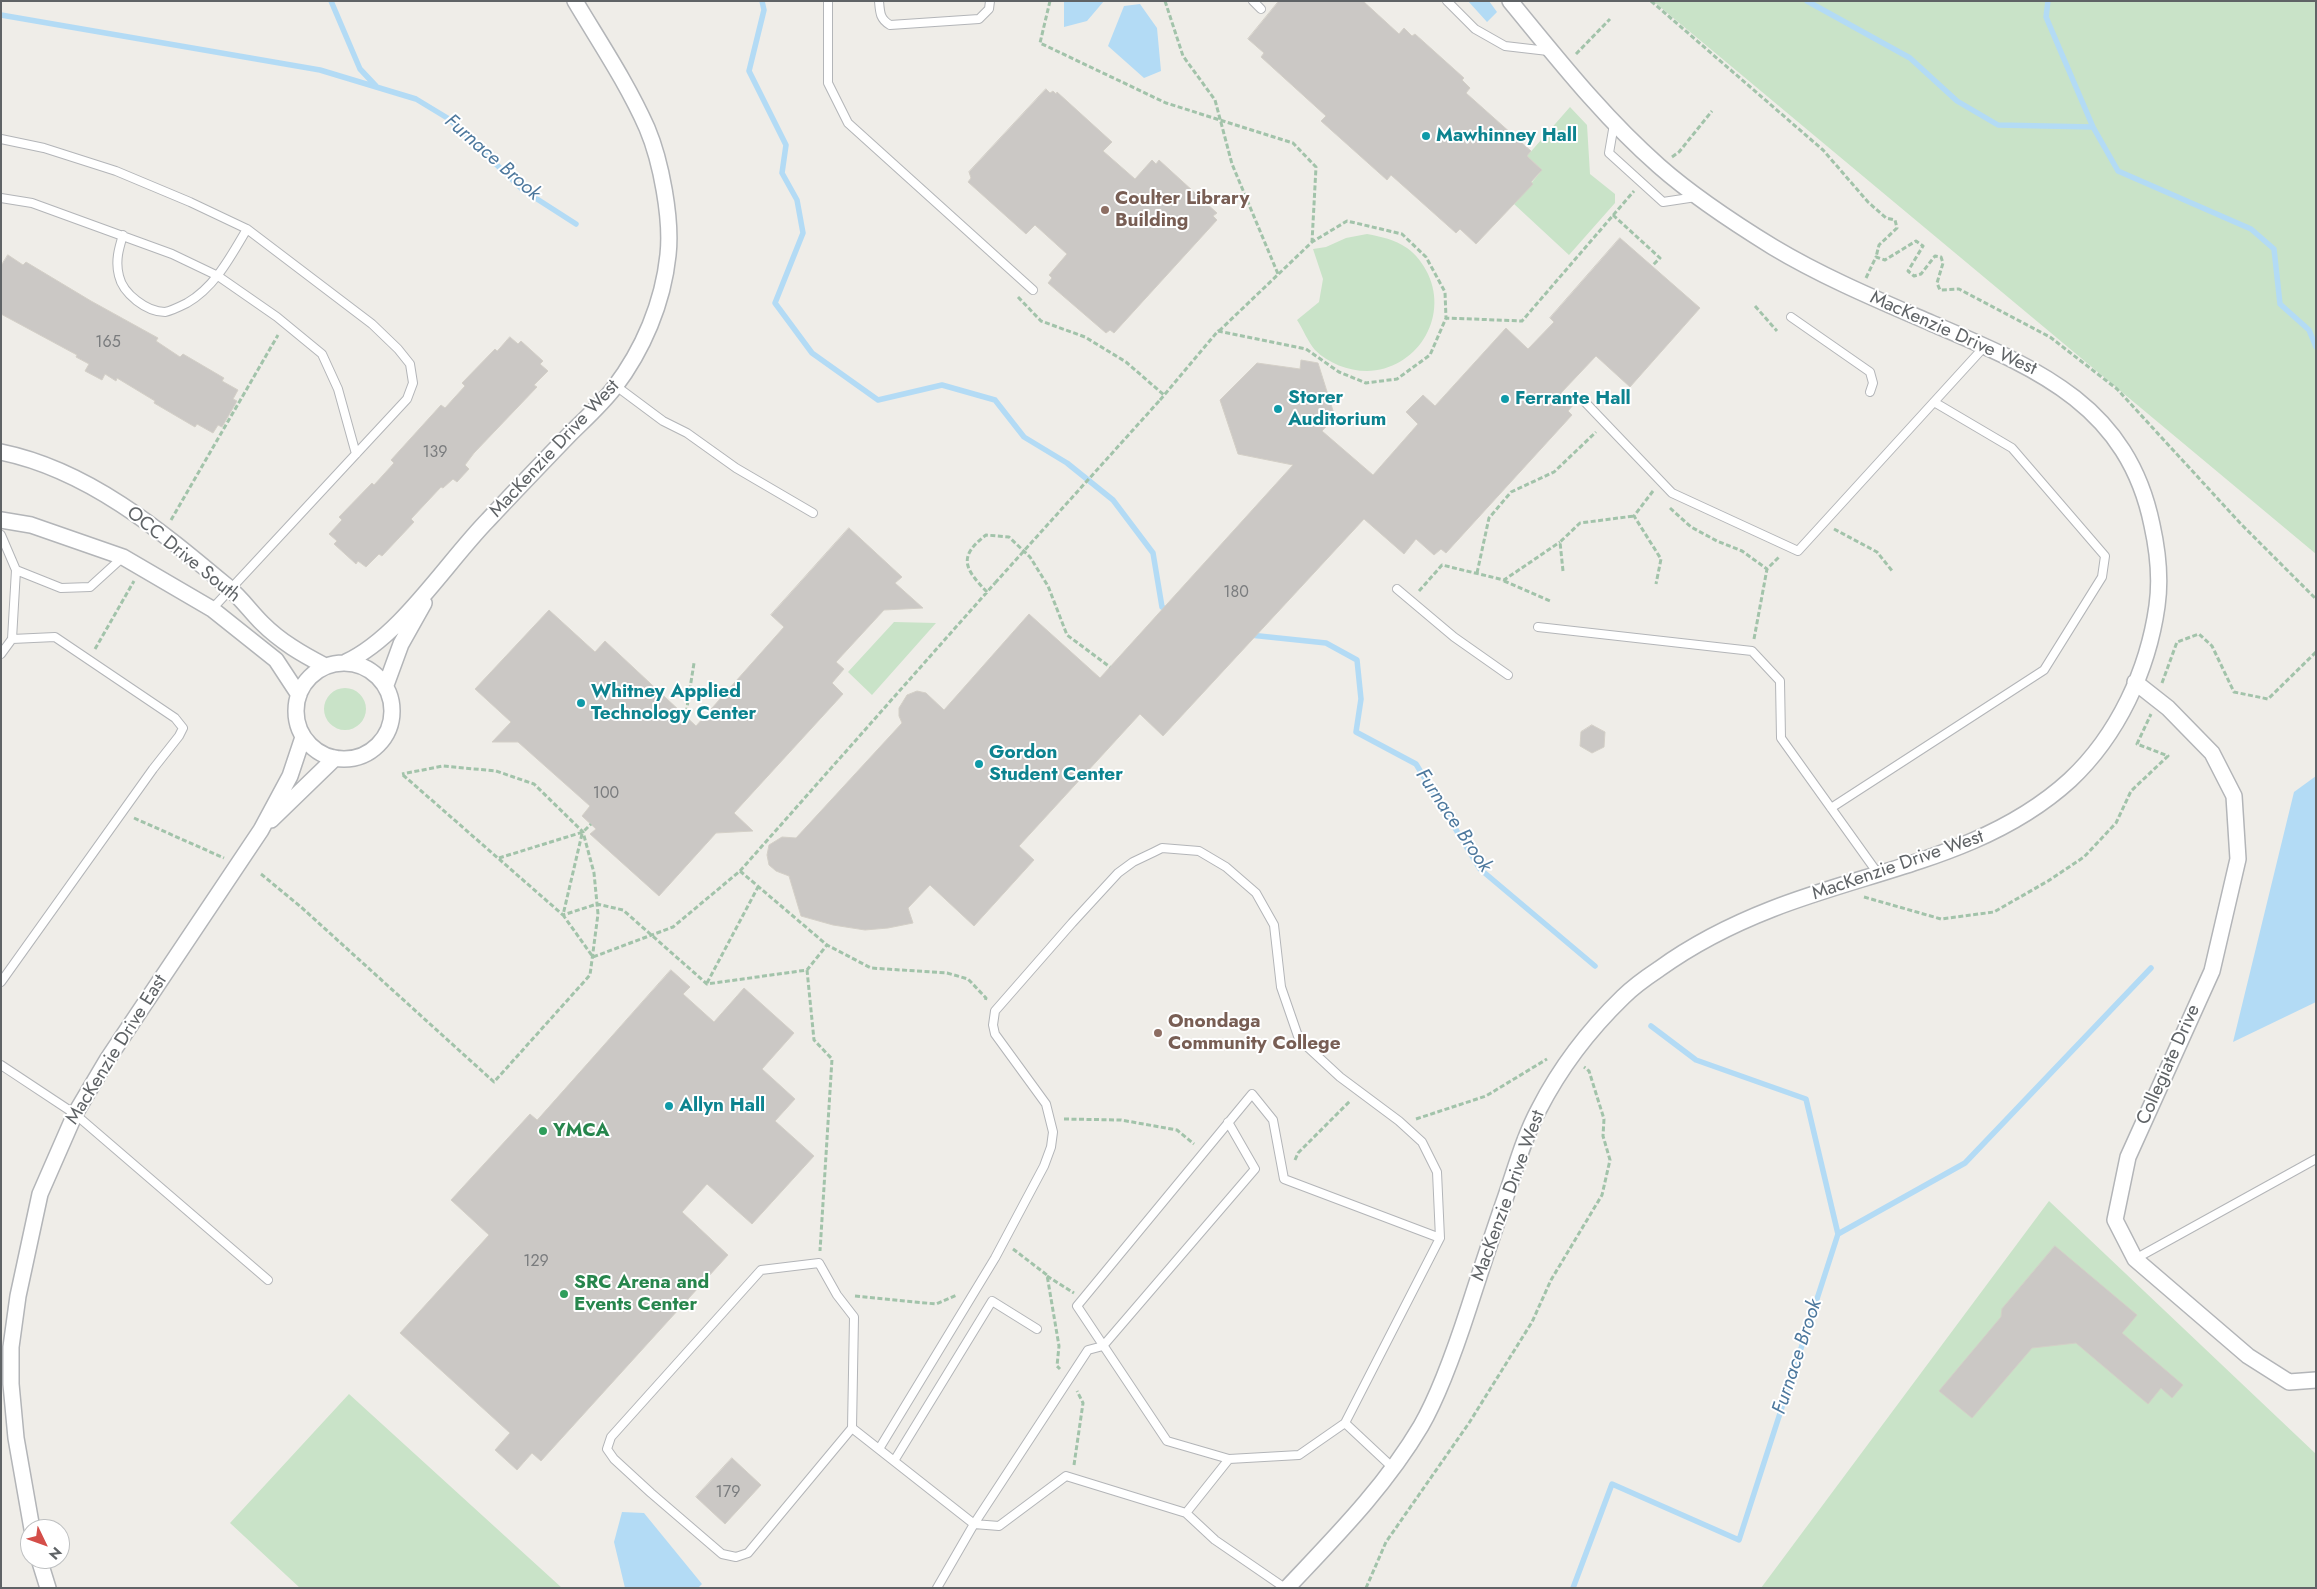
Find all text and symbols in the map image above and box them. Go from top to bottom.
water label: Furnace Brook [439,110,545,206]
place label: Mawhinney Hall [1436,125,1577,147]
marker: Mawhinney Hall [1420,130,1432,142]
place label: Coulter Library Building [1115,188,1249,232]
marker: Coulter Library Building [1099,204,1111,216]
street label: MacKenzie Drive West [1866,287,2040,381]
house number: 165 [95,333,121,353]
street label: MacKenzie Drive West [485,375,625,523]
place label: Storer Auditorium [1288,387,1386,431]
place label: Ferrante Hall [1515,388,1631,410]
marker: Ferrante Hall [1499,393,1511,405]
marker: Storer Auditorium [1272,403,1284,415]
house number: 139 [422,443,448,463]
street label: OCC Drive South [121,502,245,608]
house number: 180 [1223,583,1249,603]
place label: Whitney Applied Technology Center [591,681,756,725]
marker: Whitney Applied Technology Center [575,697,587,709]
place label: Gordon Student Center [989,742,1123,786]
marker: Gordon Student Center [973,758,985,770]
water label: Furnace Brook [1410,765,1496,877]
house number: 100 [593,784,619,804]
street label: MacKenzie Drive West [1809,826,1987,906]
street label: MacKenzie Drive East [62,971,172,1129]
street label: Collegiate Drive [2132,1001,2206,1129]
place label: Onondaga Community College [1168,1011,1341,1055]
marker: Onondaga Community College [1152,1027,1164,1039]
place label: Allyn Hall [679,1095,765,1117]
marker: Allyn Hall [663,1100,675,1112]
street label: MacKenzie Drive West [1468,1108,1550,1284]
place label: YMCA [553,1120,609,1142]
marker: YMCA [537,1125,549,1137]
house number: 129 [523,1252,549,1272]
place label: SRC Arena and Events Center [574,1272,709,1316]
marker: SRC Arena and Events Center [558,1288,570,1300]
water label: Furnace Brook [1768,1296,1828,1418]
house number: 179 [716,1483,740,1503]
north arrow [20,1519,70,1569]
text: N [44,1543,67,1564]

